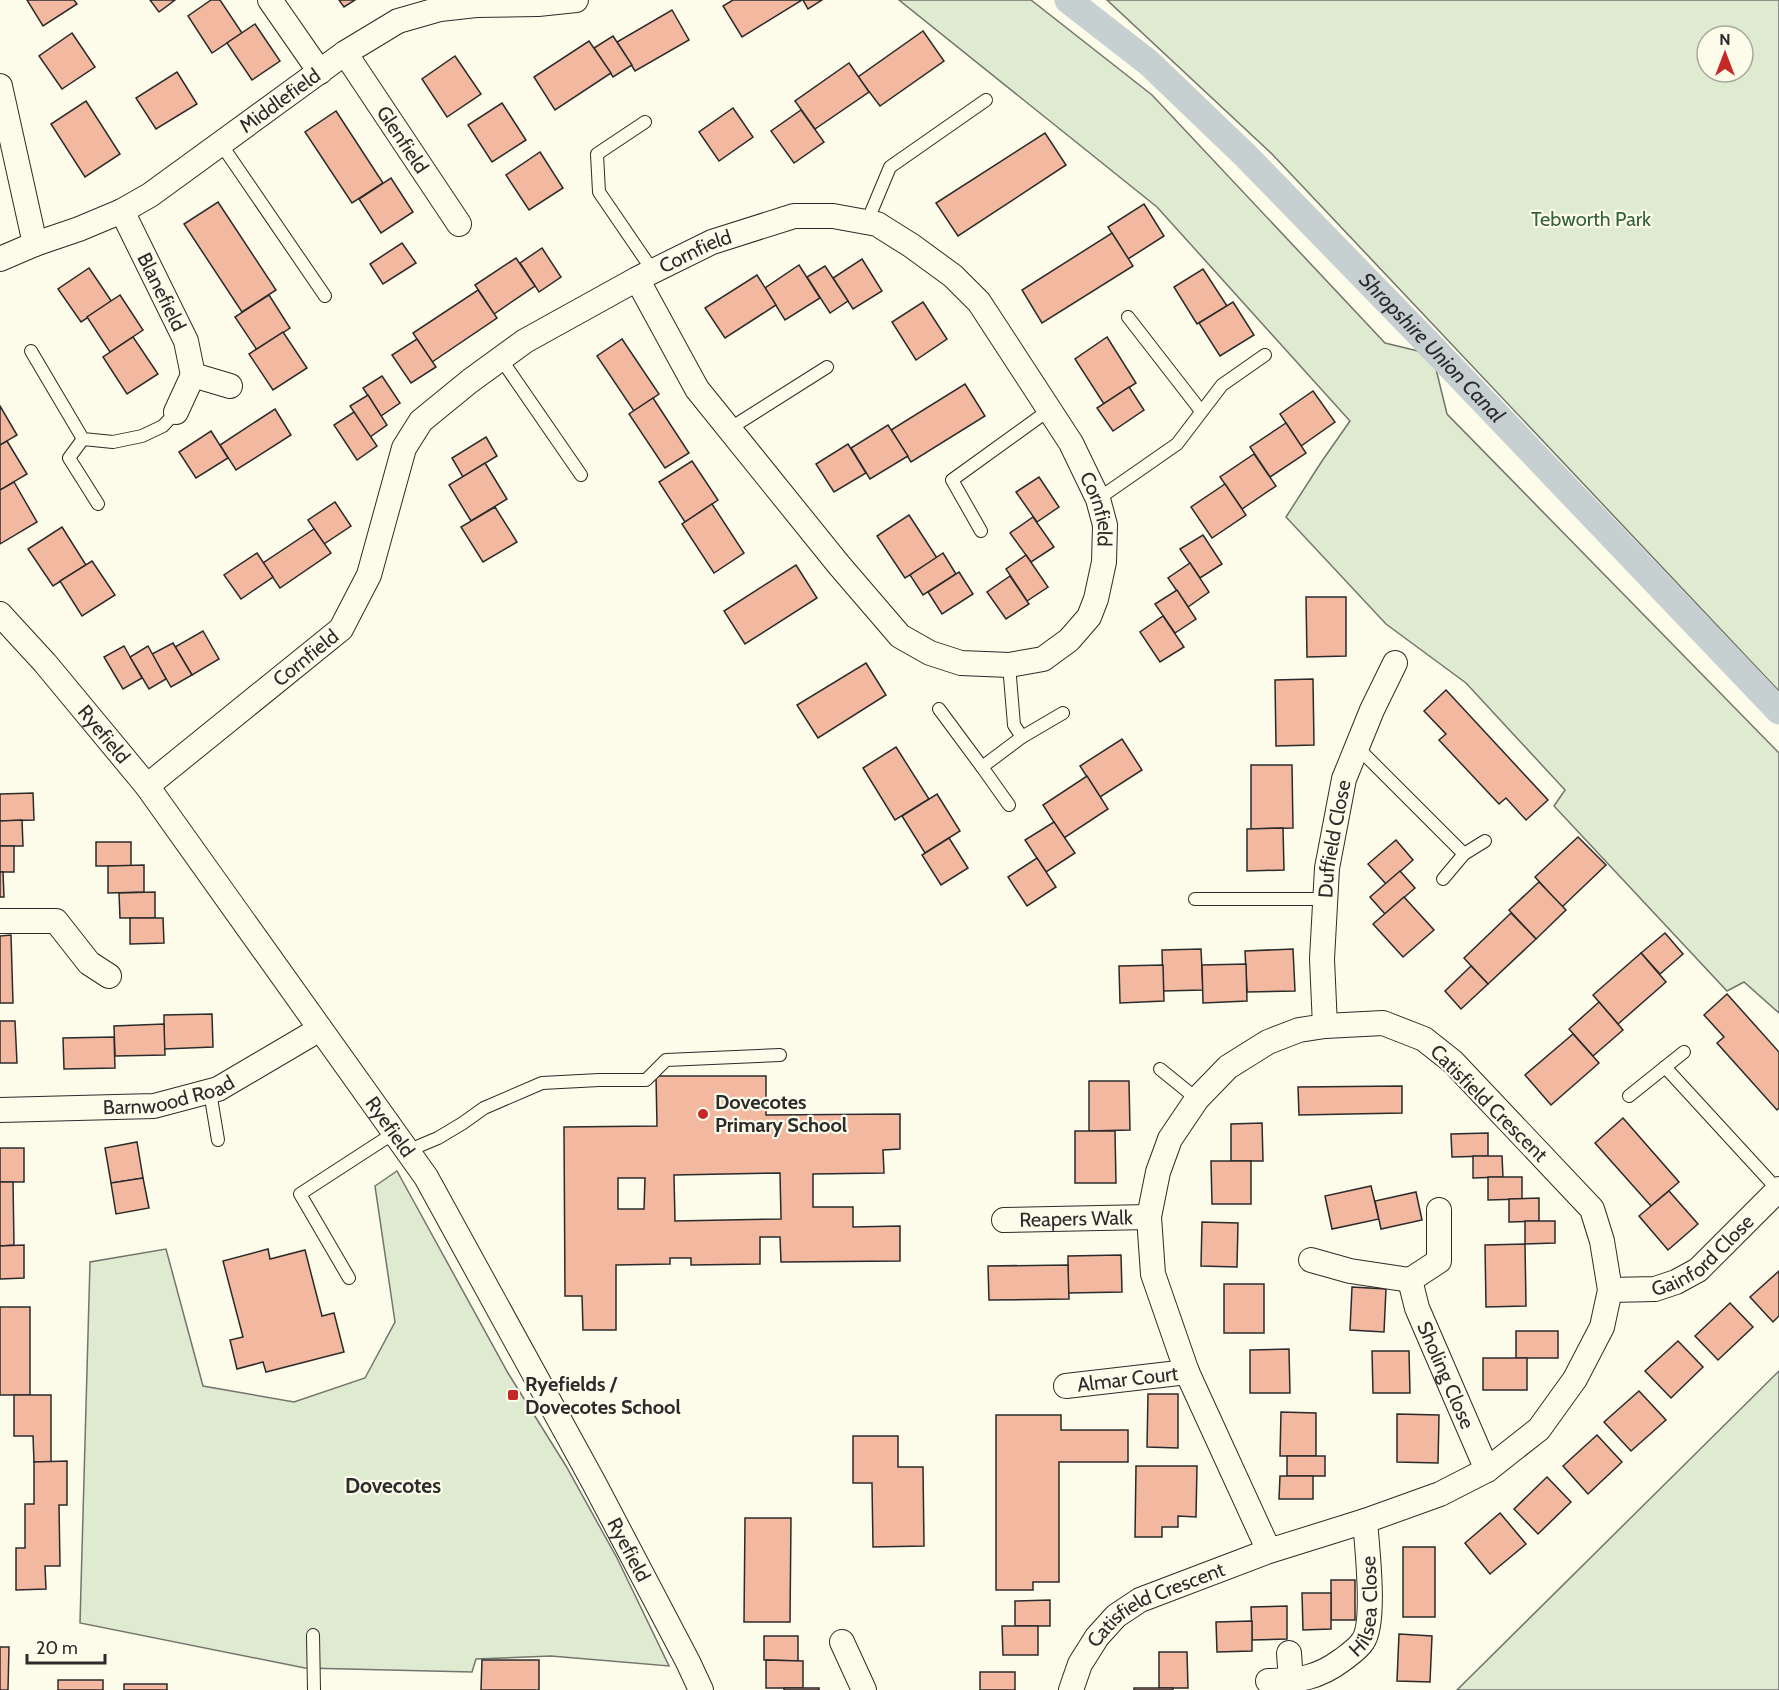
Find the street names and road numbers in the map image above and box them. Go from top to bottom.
street label: Middlefield [235,63,325,138]
street label: Glenfield [372,101,434,178]
street label: Cornfield [655,225,734,278]
street label: Blanefield [132,249,191,335]
street label: Cornfield [1075,468,1117,547]
street label: Cornfield [268,624,343,691]
street label: Ryefield [73,700,135,768]
street label: Duffield Close [1313,778,1356,899]
street label: Catisfield Crescent [1425,1039,1553,1167]
street label: Barnwood Road [102,1070,239,1119]
street label: Ryefield [360,1092,420,1162]
street label: Reapers Walk [1019,1205,1133,1232]
street label: Gainford Close [1648,1209,1759,1301]
street label: Sholing Close [1412,1318,1480,1432]
street label: Almar Court [1076,1361,1180,1397]
street label: Ryefield [602,1514,656,1586]
street label: Hilsea Close [1344,1555,1382,1661]
street label: Catisfield Crescent [1082,1557,1228,1651]

